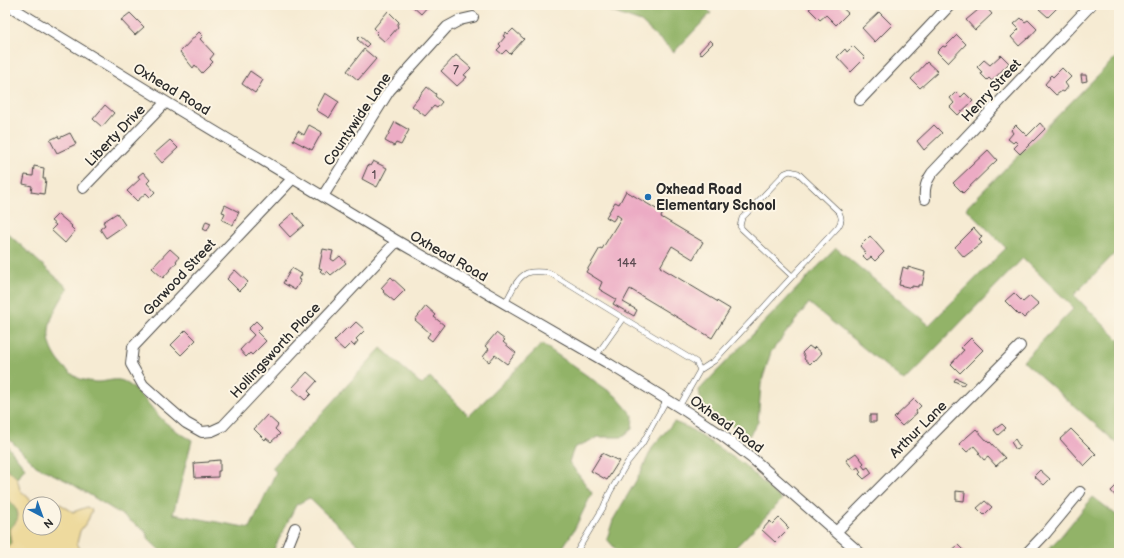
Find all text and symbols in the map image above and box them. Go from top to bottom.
street label: Henry Street [958,55,1025,125]
street label: Oxhead Road [130,60,213,119]
house number: 7 [453,63,459,78]
street label: Countywide Lane [320,69,395,169]
street label: Liberty Drive [82,101,149,170]
house number: 1 [372,168,376,183]
place label: Oxhead Road Elementary School [656,181,776,214]
marker: Oxhead Road Elementary School [643,192,653,202]
street label: Oxhead Road [407,227,491,286]
street label: Garwood Street [140,235,220,319]
house number: 144 [617,256,637,271]
street label: Hollingsworth Place [227,299,324,402]
street label: Oxhead Road [687,392,767,457]
street label: Arthur Lane [886,397,951,462]
north arrow [22,496,62,536]
text: N [41,516,56,531]

